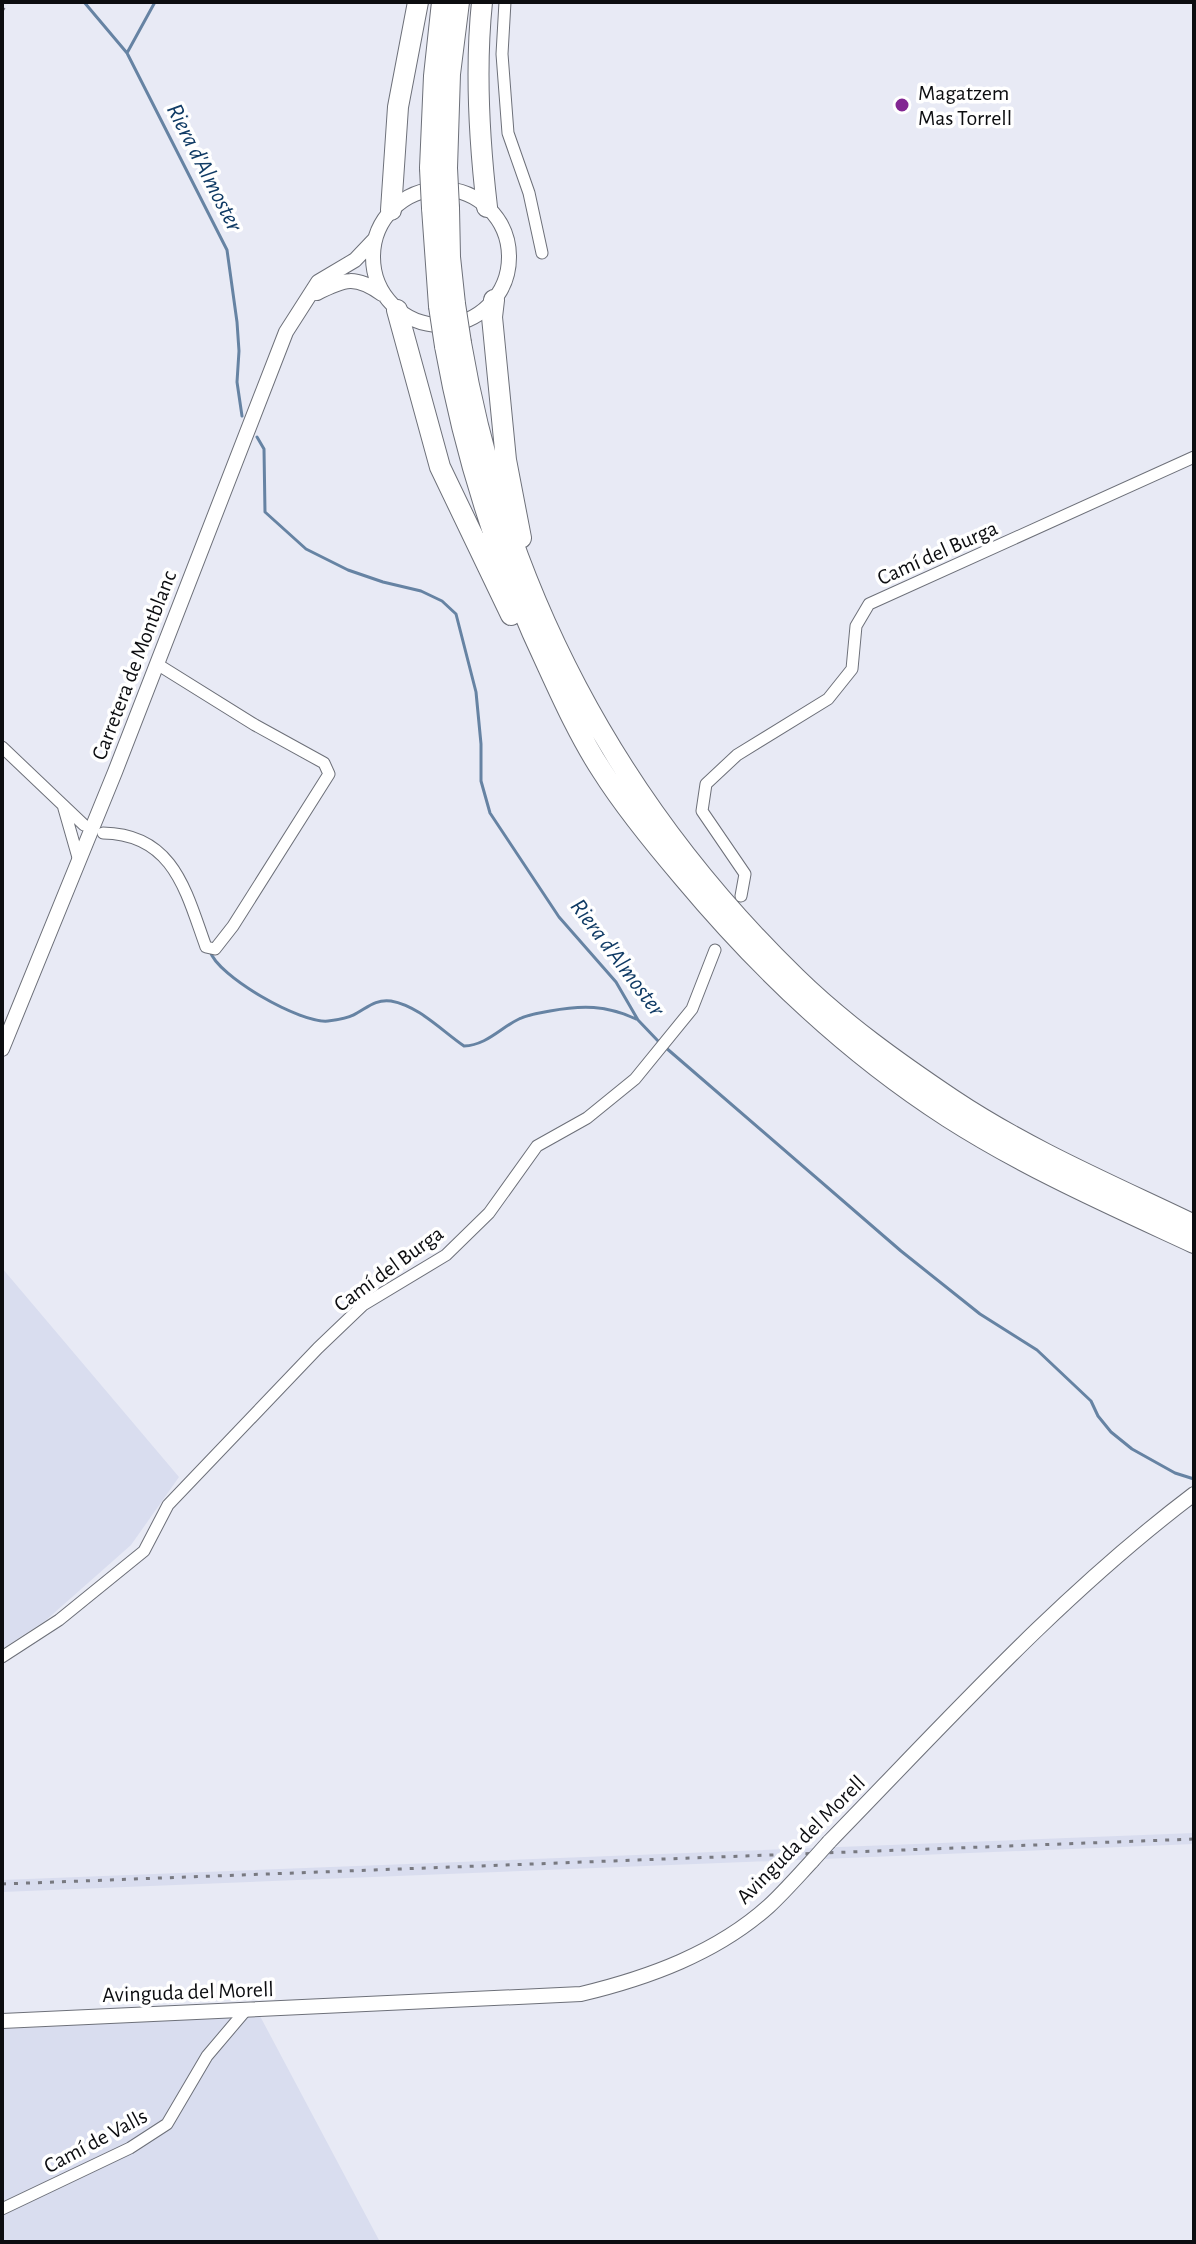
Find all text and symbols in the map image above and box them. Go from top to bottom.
place label: Magatzem Mas Torrell [918,82,1012,129]
marker: Magatzem Mas Torrell [893,96,911,114]
water label: Riera d'Almoster [162,100,247,236]
street label: Camí del Burga [874,517,1001,589]
street label: Carretera de Montblanc [88,567,180,763]
water label: Riera d'Almoster [566,895,670,1022]
street label: Camí del Burga [330,1222,447,1316]
street label: Avinguda del Morell [732,1771,869,1908]
street label: Avinguda del Morell [102,1978,274,2006]
street label: Camí de Valls [40,2105,151,2177]

